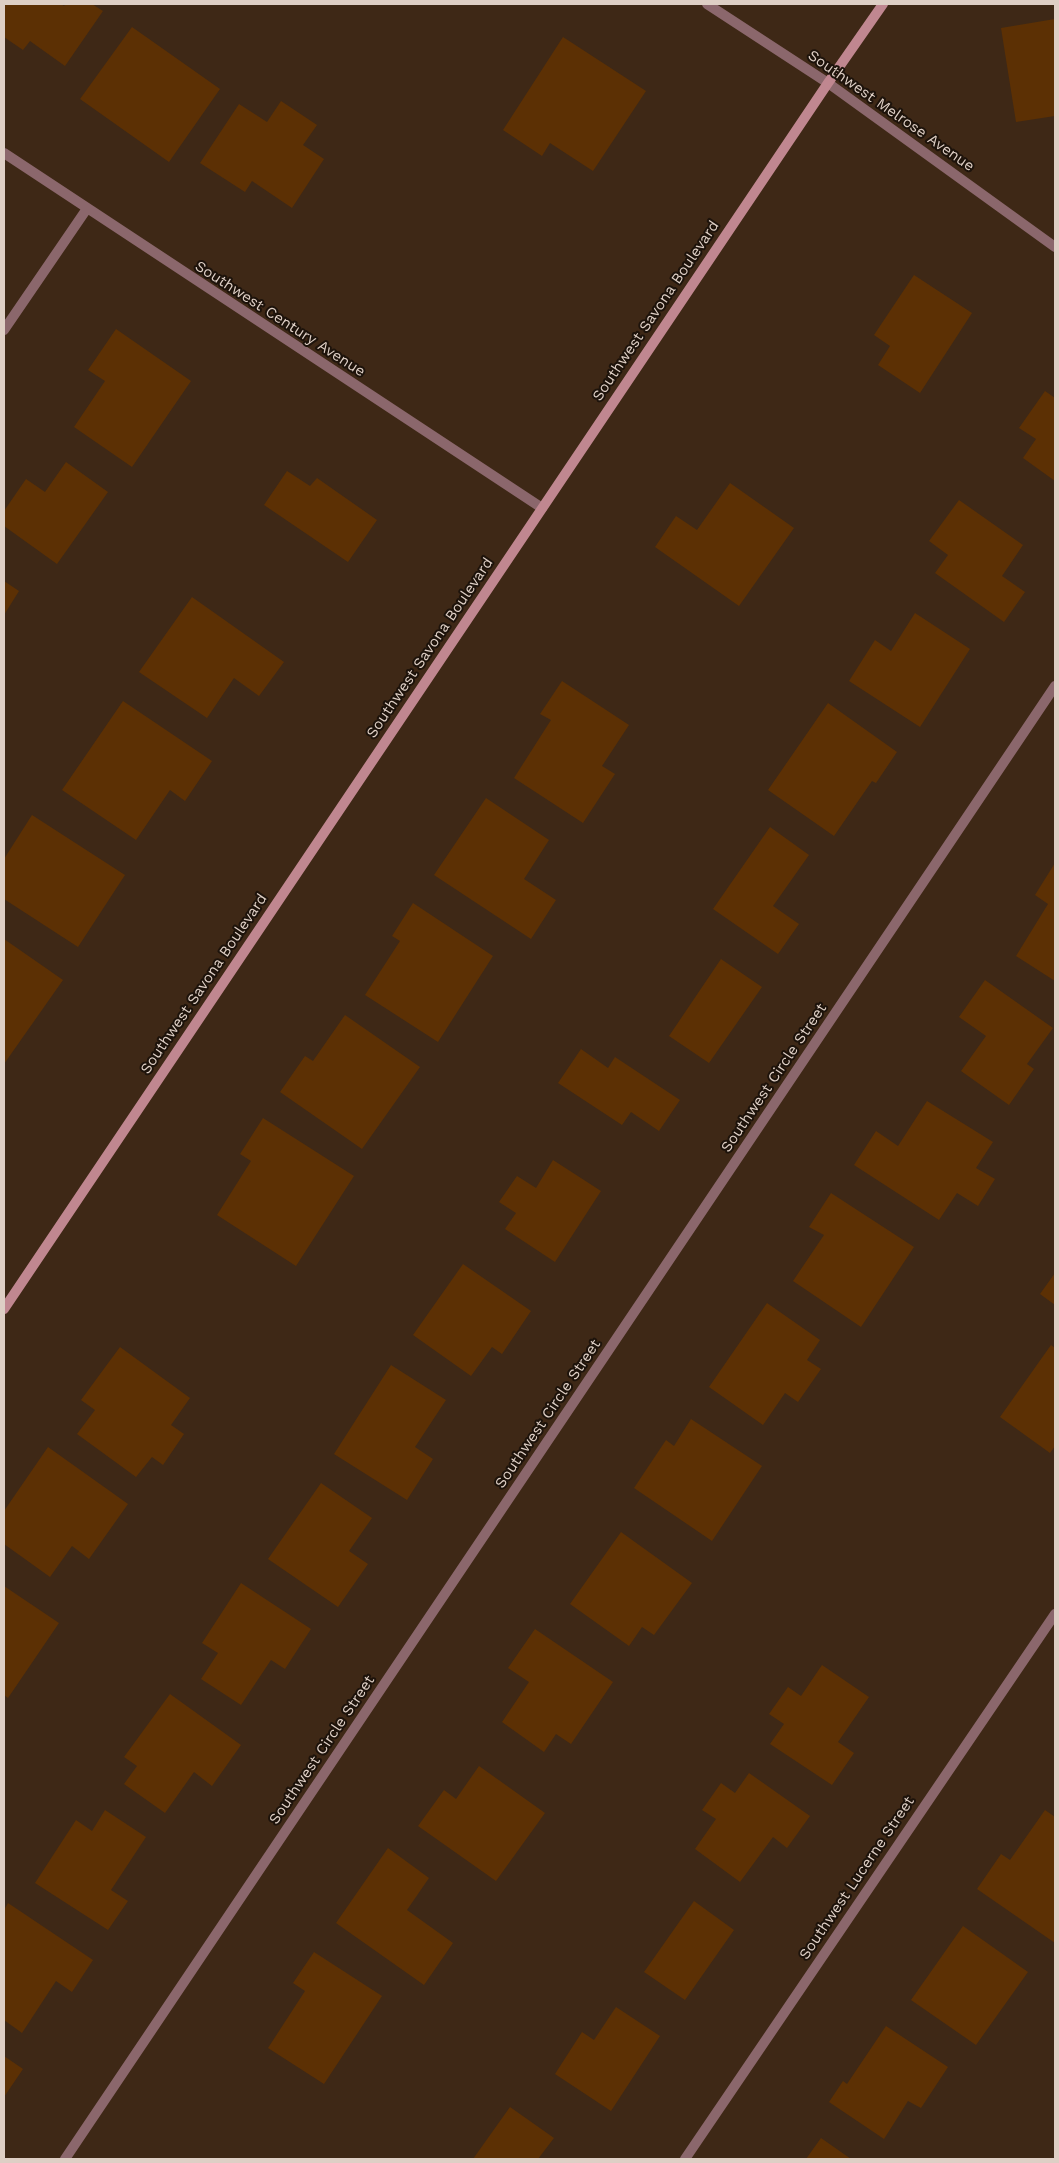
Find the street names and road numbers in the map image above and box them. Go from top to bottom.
street label: Southwest Melrose Avenue [804,47,978,175]
street label: Southwest Savona Boulevard [589,217,723,405]
street label: Southwest Century Avenue [192,257,368,381]
street label: Southwest Savona Boulevard [363,554,497,742]
street label: Southwest Savona Boulevard [137,890,271,1078]
street label: Southwest Circle Street [717,1000,831,1156]
street label: Southwest Circle Street [491,1336,605,1492]
street label: Southwest Circle Street [265,1672,379,1828]
street label: Southwest Lucerne Street [796,1793,918,1963]

